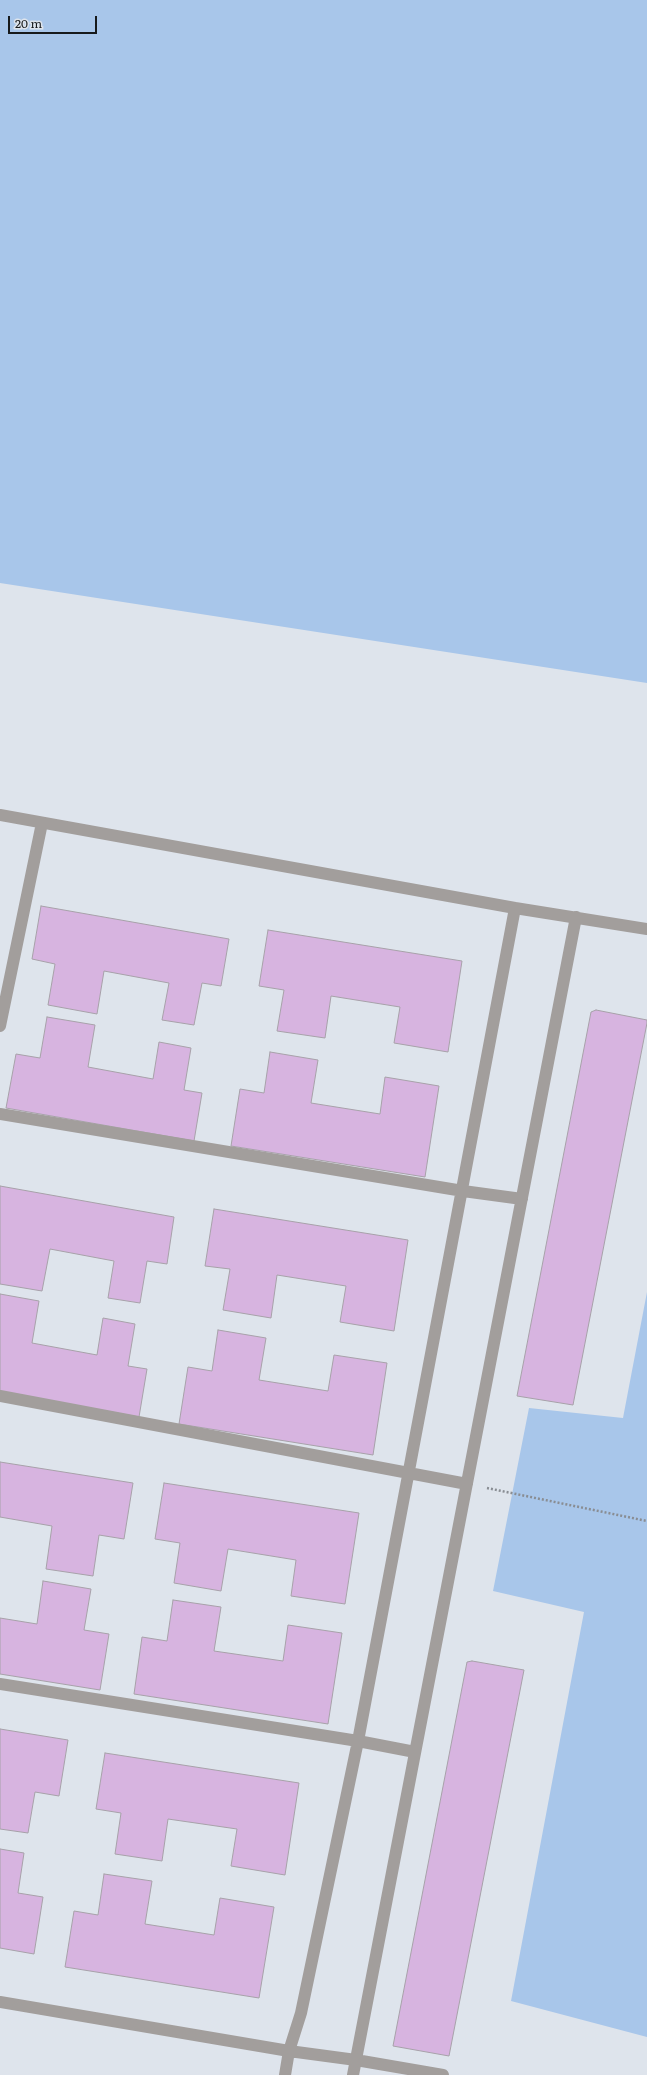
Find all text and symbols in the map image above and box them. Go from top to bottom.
scale bar [10,8,99,34]
text: 20 m [15,14,42,32]

